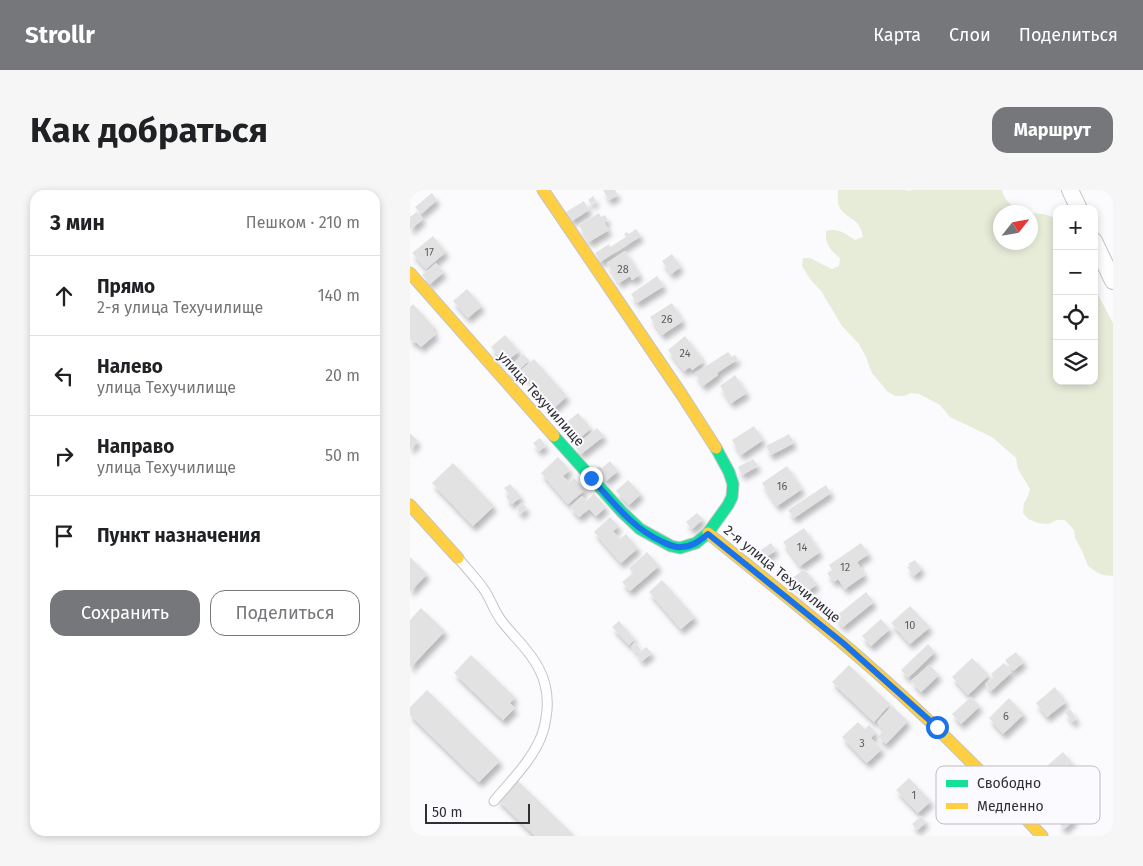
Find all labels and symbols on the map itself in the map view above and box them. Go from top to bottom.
north arrow [993,205,1038,250]
house number: 17 [424,246,434,259]
house number: 28 [617,263,629,276]
house number: 26 [661,313,673,326]
house number: 24 [680,347,691,360]
street label: улица Техучилище [494,348,588,450]
route end [580,467,603,490]
house number: 16 [777,480,787,493]
street label: 2-я улица Техучилище [720,522,844,626]
house number: 14 [797,541,807,554]
house number: 12 [840,561,850,574]
house number: 10 [905,619,915,632]
house number: 6 [1003,710,1009,723]
route start [926,716,949,739]
house number: 3 [859,737,865,750]
legend [936,766,1100,824]
text: Свободно [977,775,1041,792]
house number: 1 [912,789,916,802]
text: Медленно [977,798,1044,815]
scale bar [425,801,530,824]

